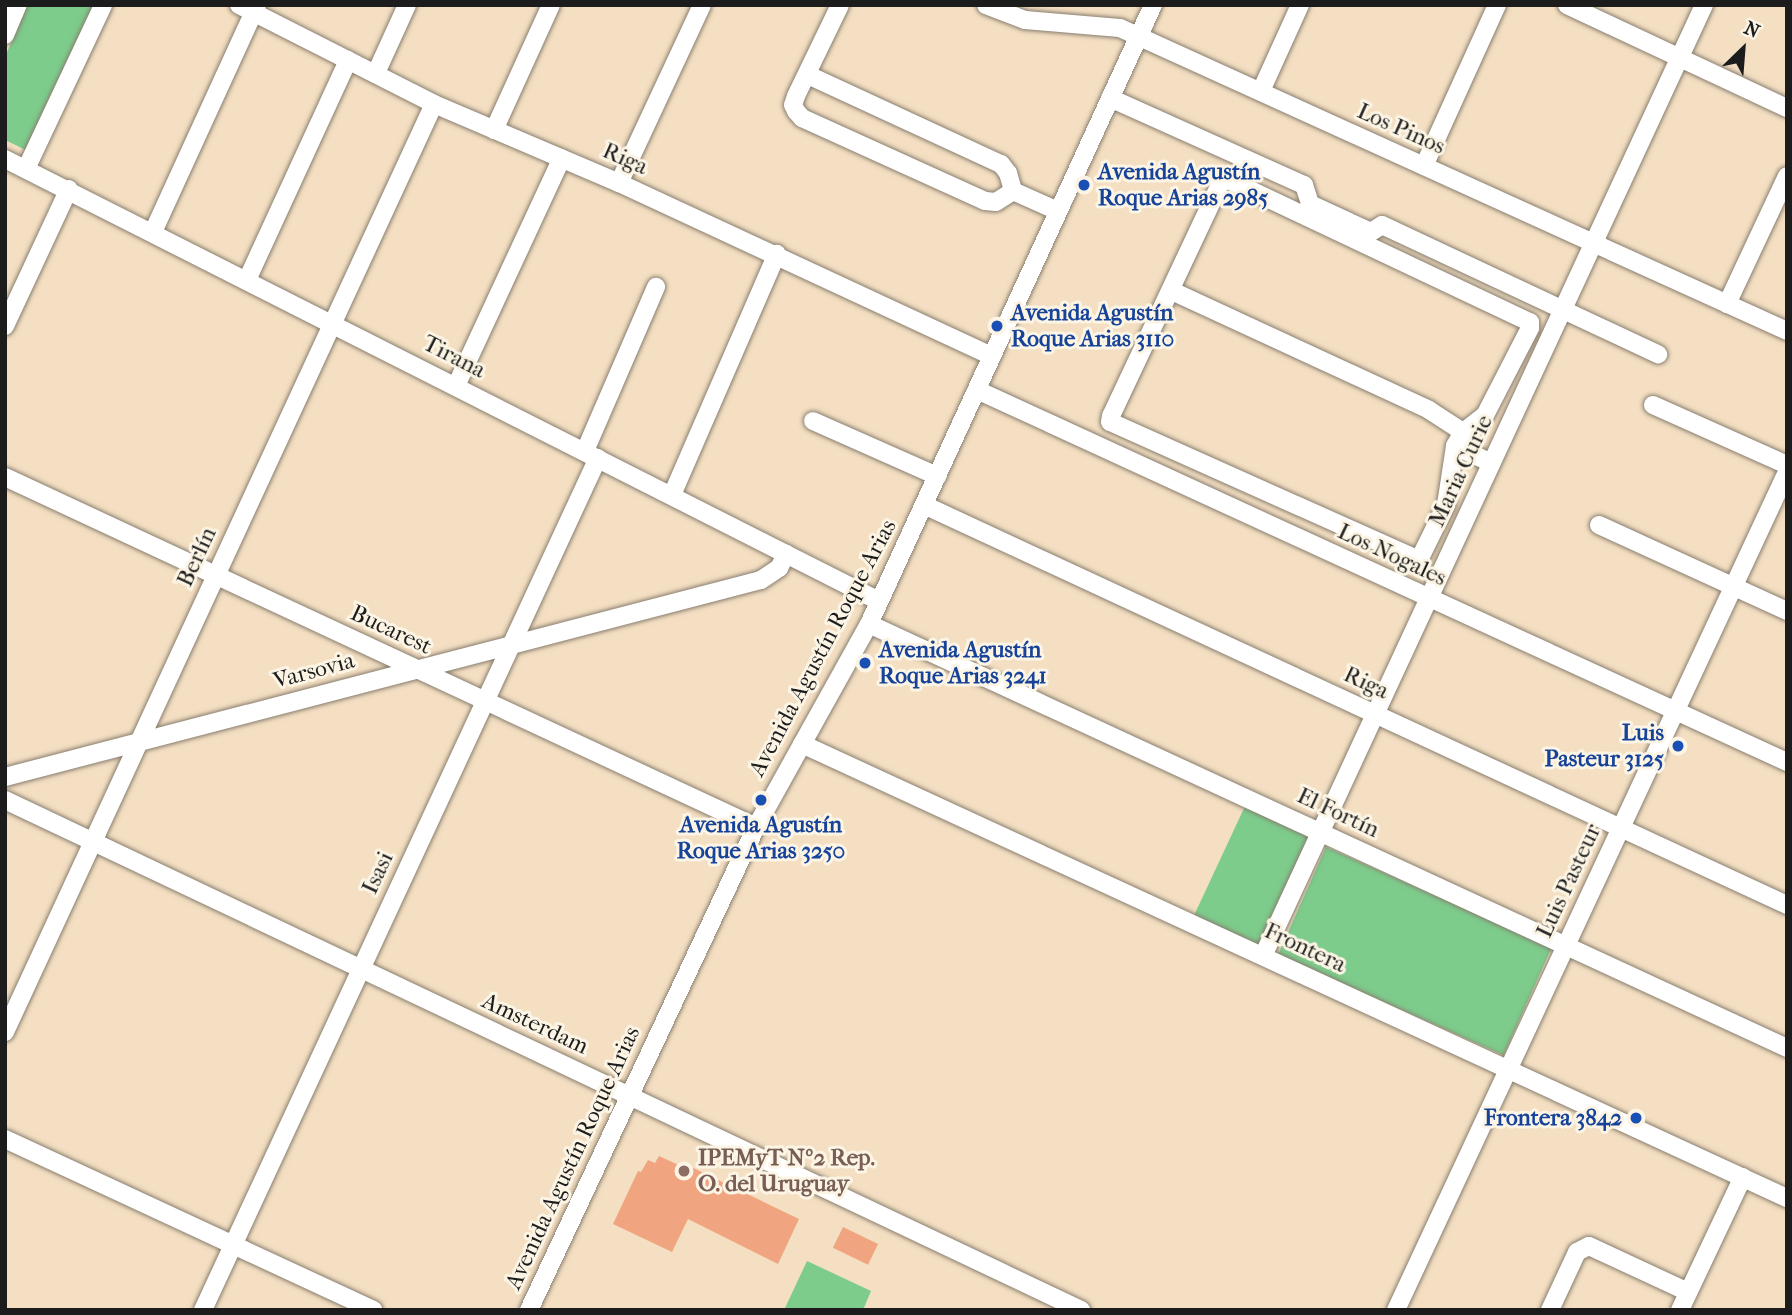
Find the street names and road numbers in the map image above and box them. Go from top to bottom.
street label: Los Pinos [1353,97,1449,161]
street label: Riga [598,137,652,181]
street label: Tirana [418,330,490,384]
street label: Maria Curie [1423,411,1499,531]
street label: Avenida Agustín Roque Arias [743,515,903,781]
street label: Los Nogales [1333,518,1451,592]
street label: Berlín [171,523,223,591]
street label: Bucarest [346,599,436,661]
street label: Varsovia [271,647,357,695]
street label: Riga [1339,661,1393,705]
street label: El Fortín [1293,782,1383,844]
street label: Luis Pasteur [1531,820,1607,942]
street label: Isasi [356,848,400,898]
street label: Frontera [1260,917,1350,979]
street label: Amsterdam [478,987,592,1061]
street label: Avenida Agustín Roque Arias [500,1022,646,1294]

